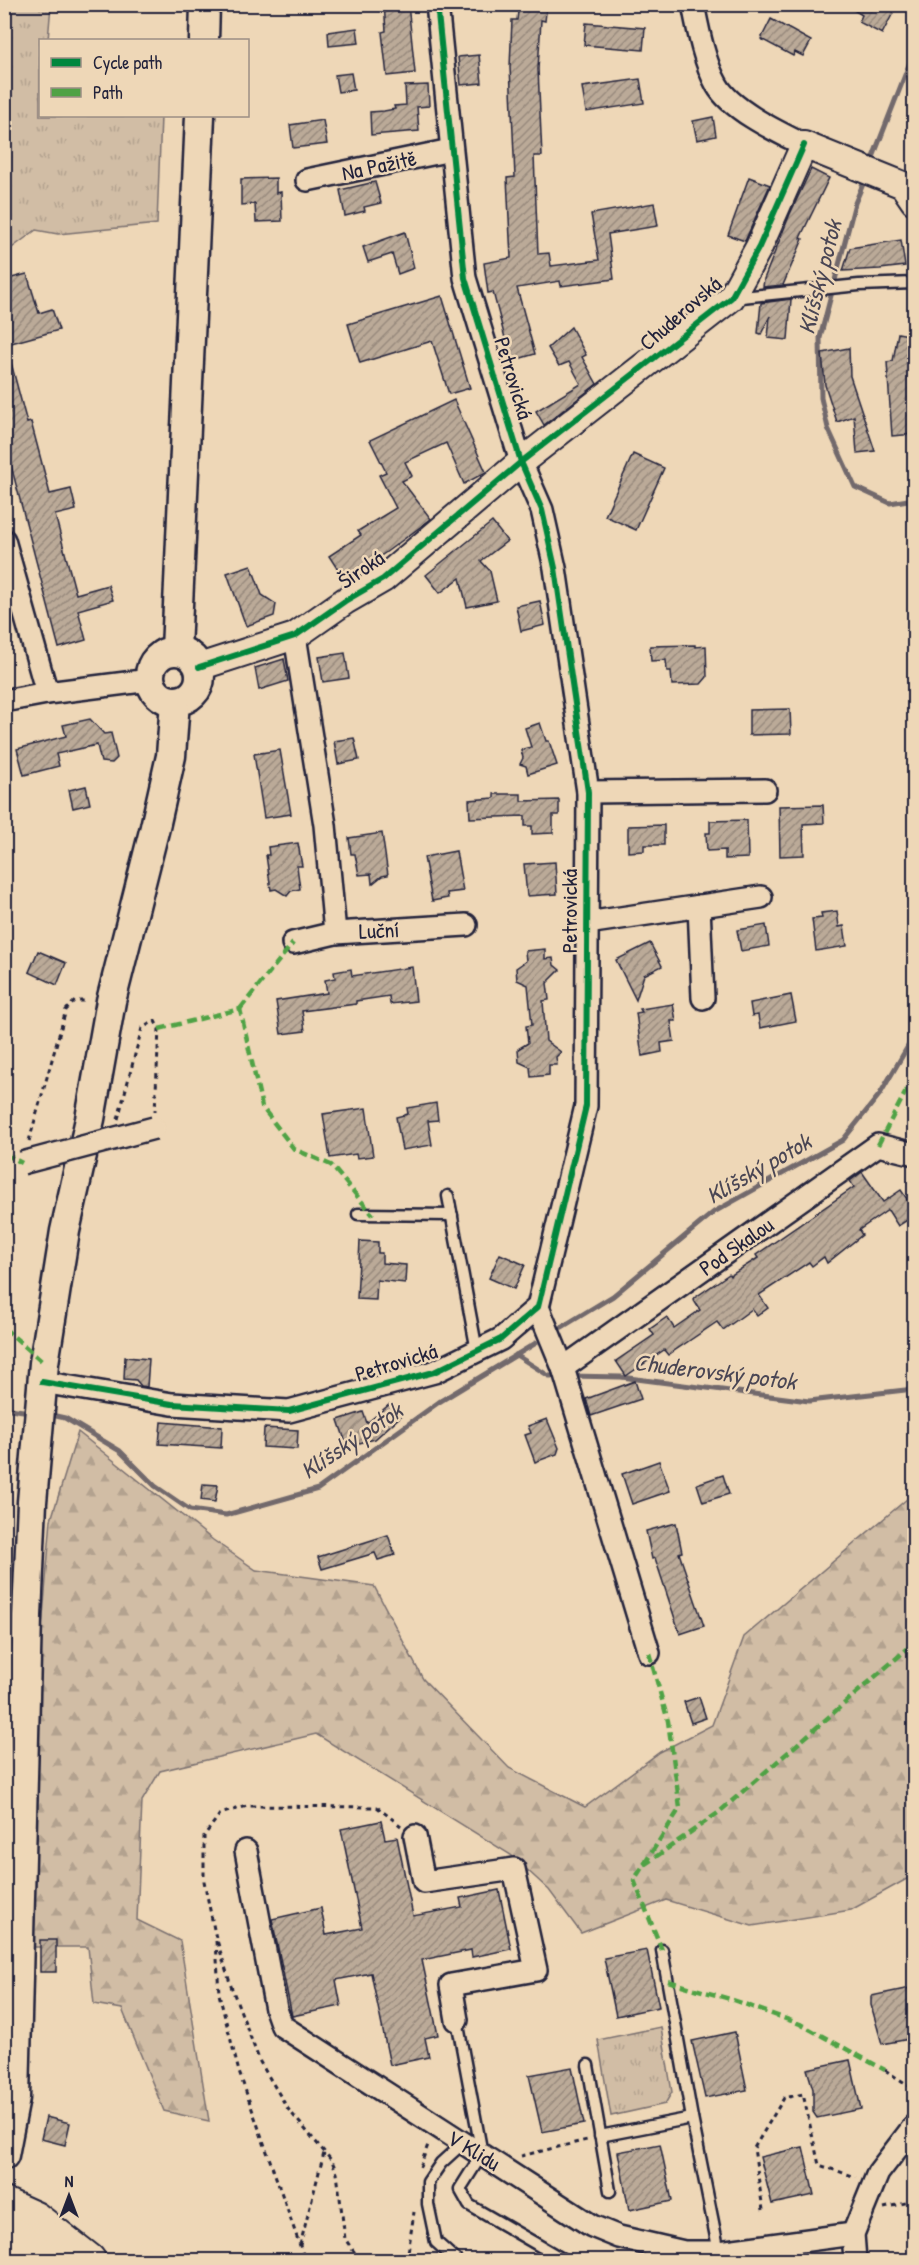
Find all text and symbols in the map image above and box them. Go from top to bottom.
legend [39,39,249,117]
text: Cycle path [93,50,163,75]
text: Path [93,80,123,105]
street label: Na Pažitě [339,142,419,187]
water label: Klíšský potok [789,215,850,338]
street label: Chuderovská [633,269,728,357]
street label: Petrovická [487,333,541,423]
street label: Široká [332,542,390,595]
street label: Petrovická [554,868,584,953]
street label: Luční [358,914,400,946]
water label: Klíšský potok [700,1124,819,1212]
street label: Pod Skalou [693,1209,779,1283]
street label: Petrovická [351,1335,441,1389]
water label: Chuderovský potok [632,1345,800,1398]
water label: Klíšský potok [294,1393,410,1487]
street label: V Klidu [442,2122,506,2178]
north arrow [39,2166,99,2226]
text: N [65,2170,74,2192]

